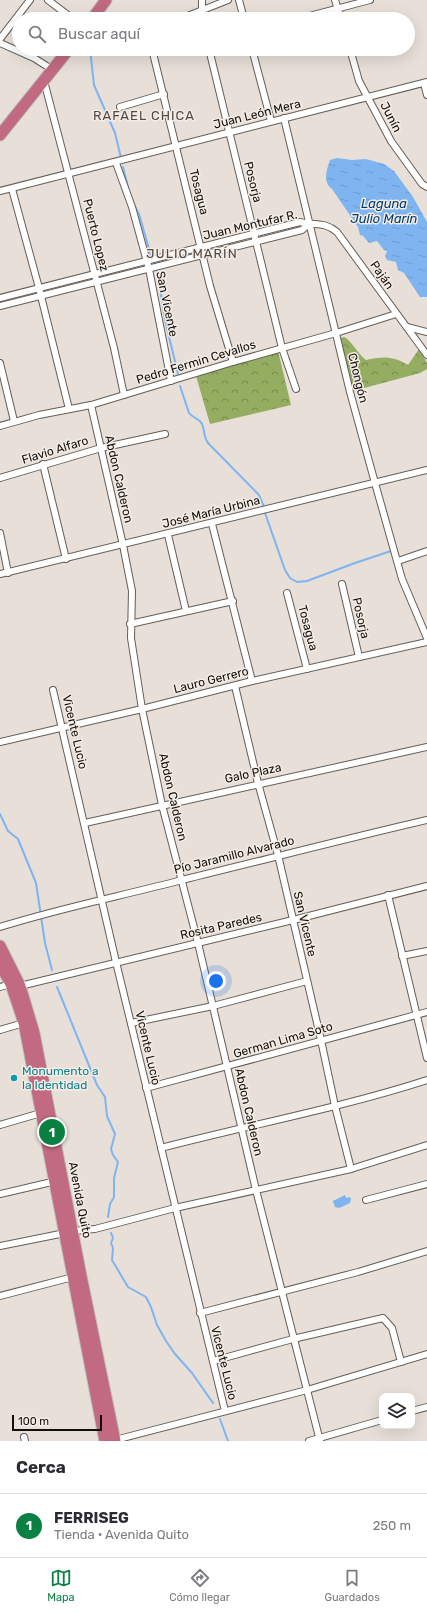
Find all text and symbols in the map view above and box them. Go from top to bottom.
search box [12,12,415,56]
icon: search [26,23,48,45]
text: Buscar aquí [58,25,140,43]
street label: Juan León Mera [212,96,302,132]
street label: Junín [377,99,405,135]
district label: RAFAEL CHICA [93,108,195,123]
street label: Posorja [241,160,265,204]
street label: Tosagua [187,168,211,216]
water label: Laguna Julio Marín [350,196,418,226]
street label: Puerto Lopez [80,197,112,273]
street label: Juan Montufar R. [201,207,299,243]
district label: JULIO MARÍN [146,246,238,261]
street label: Paján [367,258,397,292]
street label: San Vicente [153,270,181,338]
street label: Pedro Fermin Cevallos [135,337,257,387]
street label: Chongón [345,352,371,404]
street label: Flavio Alfaro [20,433,90,467]
street label: Abdon Calderon [102,434,136,524]
street label: José María Urbina [161,493,261,531]
street label: Posorja [349,596,373,640]
street label: Tosagua [295,604,321,652]
street label: Lauro Gerrero [172,664,250,696]
street label: Vicente Lucio [60,693,90,771]
street label: Abdon Calderon [156,752,190,842]
street label: Galo Plaza [223,760,283,786]
street label: Pío Jaramillo Alvarado [172,833,296,877]
street label: San Vicente [291,890,319,958]
street label: Rosita Paredes [179,910,263,942]
your location [206,971,226,991]
street label: Vicente Lucio [133,1009,163,1087]
street label: German Lima Soto [232,1019,334,1061]
place label: Monumento a la Identidad [22,1064,99,1092]
street label: Abdon Calderon [232,1067,266,1157]
marker: Monumento a la Identidad [9,1073,19,1083]
pin: 1 [39,1117,65,1147]
street label: Avenida Quito [66,1161,94,1239]
street label: Vicente Lucio [208,1325,240,1402]
map controls [379,1393,415,1429]
button: layers [379,1393,415,1429]
scale bar [12,1413,102,1432]
text: 100 m [18,1415,49,1428]
text: Cerca [16,1457,66,1477]
text: FERRISEG [54,1509,129,1527]
text: 1 [26,1518,32,1533]
text: 250 m [373,1518,411,1533]
text: Tienda · Avenida Quito [54,1527,189,1542]
tab: Mapa [47,1567,75,1604]
tab: Cómo llegar [169,1567,230,1604]
tab: Guardados [324,1567,380,1604]

